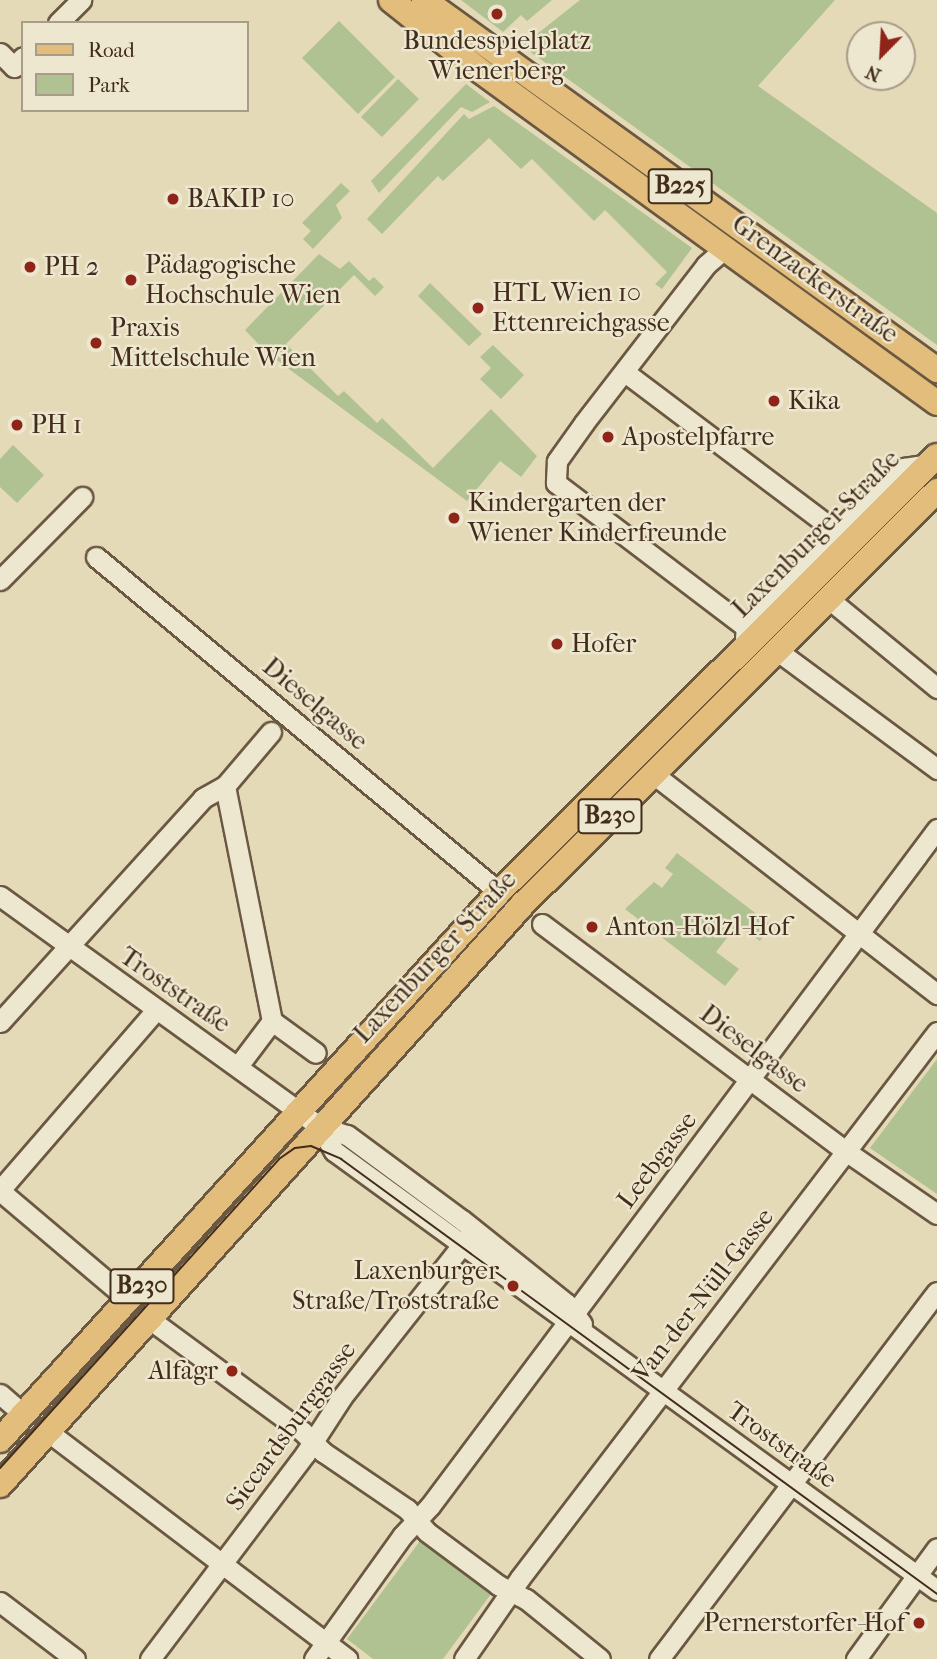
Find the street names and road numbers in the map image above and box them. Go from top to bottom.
road number: B225 [647,166,713,206]
street label: Grenzackerstraße [726,208,904,350]
street label: Laxenburger Straße [726,444,906,624]
street label: Dieselgasse [256,651,374,757]
road number: B230 [577,796,643,836]
street label: Laxenburger Straße [347,864,523,1050]
street label: Troststraße [114,941,236,1039]
street label: Dieselgasse [694,998,814,1100]
street label: Leebgasse [611,1105,703,1215]
street label: Van-der-Nüll-Gasse [626,1202,780,1388]
road number: B230 [109,1266,175,1306]
street label: Siccardsburggasse [219,1335,363,1517]
street label: Troststraße [721,1395,843,1495]

